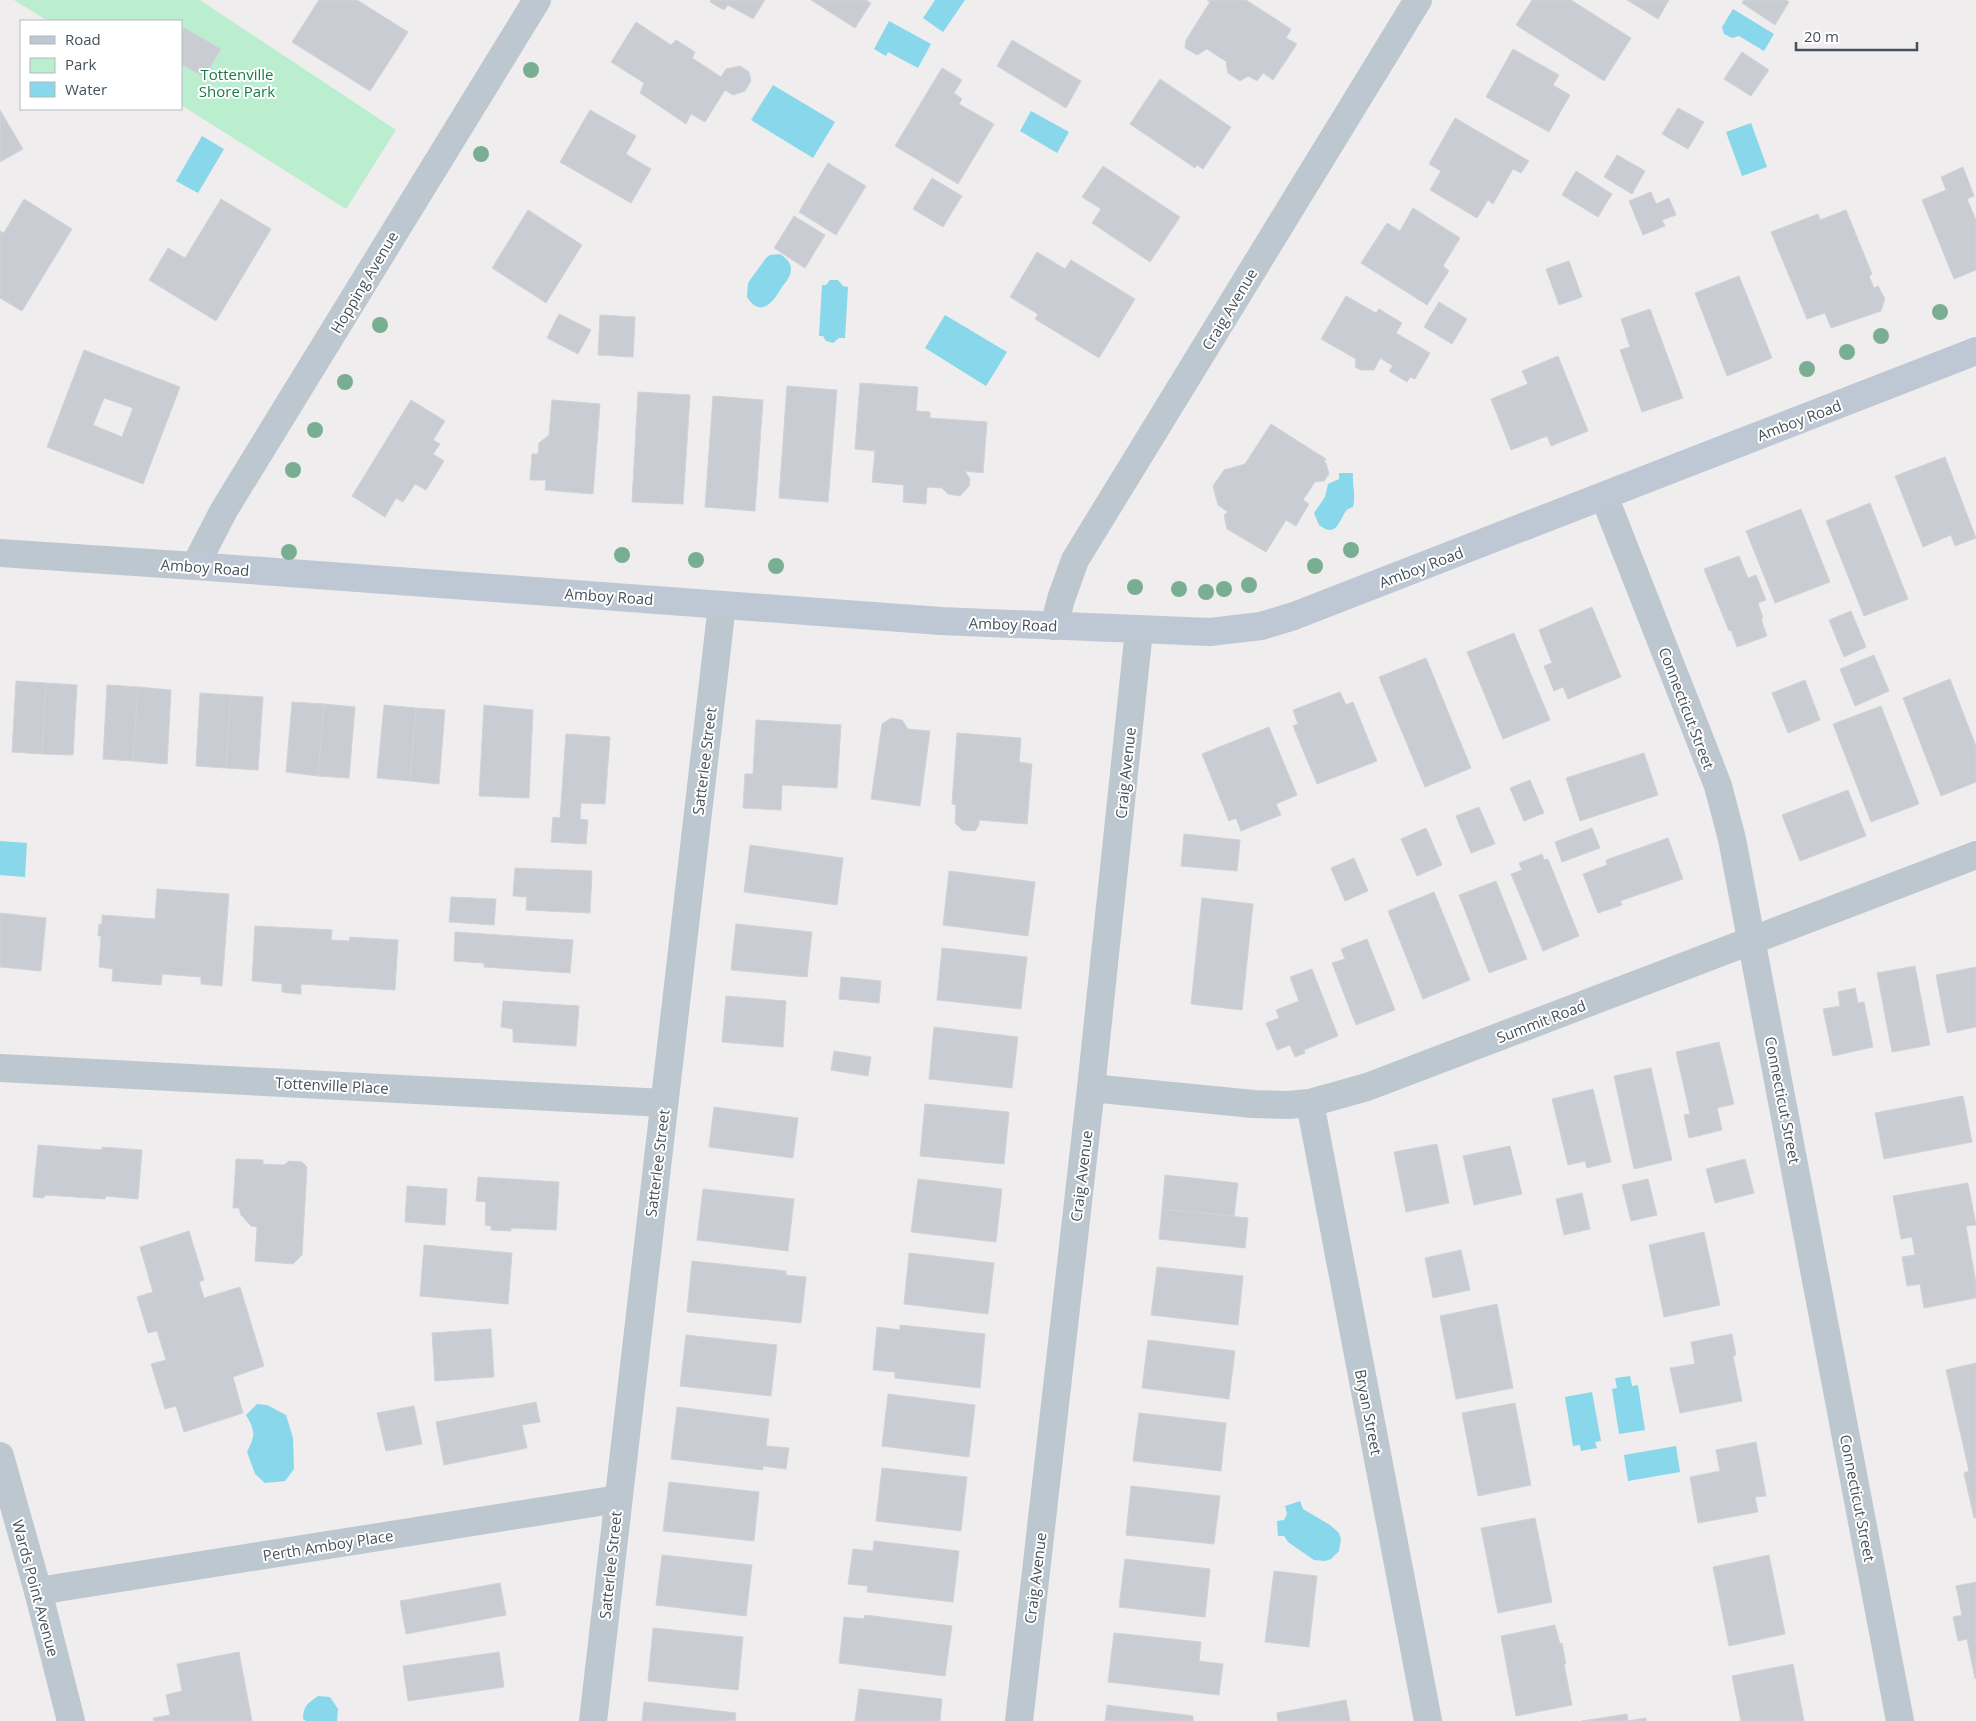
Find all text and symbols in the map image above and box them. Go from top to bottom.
legend [20,20,182,110]
scale bar [1796,20,1917,52]
text: 20 m [1804,26,1839,46]
text: Road [65,29,101,49]
text: Park [65,54,96,74]
park label: Tottenville Shore Park [199,64,275,101]
text: Water [65,79,107,99]
street label: Hopping Avenue [326,227,402,337]
street label: Craig Avenue [1197,264,1261,354]
street label: Amboy Road [1754,395,1844,445]
street label: Amboy Road [1376,542,1466,592]
street label: Amboy Road [160,554,250,580]
street label: Amboy Road [564,583,654,609]
street label: Amboy Road [968,612,1058,636]
street label: Connecticut Street [1655,644,1719,772]
street label: Satterlee Street [687,706,721,816]
street label: Craig Avenue [1110,726,1140,820]
street label: Summit Road [1494,995,1588,1047]
street label: Connecticut Street [1761,1035,1805,1165]
street label: Tottenville Place [275,1072,389,1098]
street label: Satterlee Street [640,1108,674,1218]
street label: Craig Avenue [1065,1129,1097,1223]
street label: Bryan Street [1351,1368,1387,1456]
street label: Connecticut Street [1836,1433,1880,1563]
street label: Satterlee Street [594,1510,626,1620]
street label: Wards Point Avenue [8,1517,64,1659]
street label: Perth Amboy Place [261,1525,395,1565]
street label: Craig Avenue [1019,1531,1051,1625]

